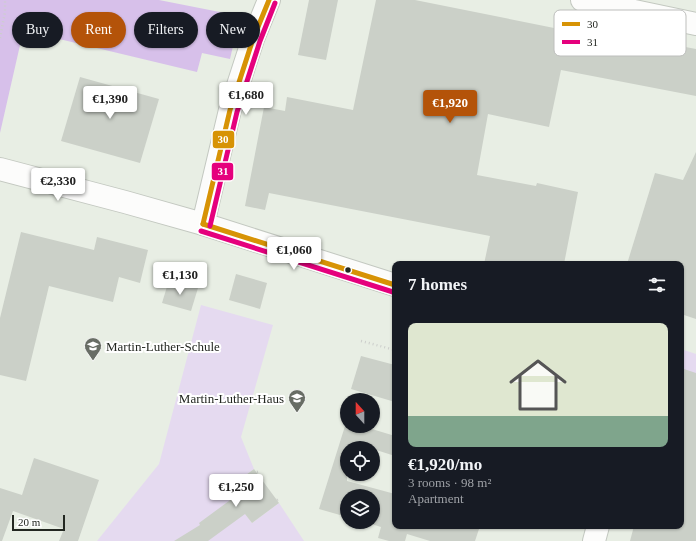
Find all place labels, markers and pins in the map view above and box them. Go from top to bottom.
pin: €1,680 [213,82,279,116]
pin: €1,390 [77,86,143,120]
pin: €1,920 [417,90,483,124]
pin: €2,330 [25,168,91,202]
pin: €1,060 [261,237,327,271]
pin: €1,130 [147,262,213,296]
unlabelled marker [343,265,353,275]
school or university icon: Martin-Luther-Schule [83,336,103,361]
place label: Martin-Luther-Schule [106,339,220,354]
school or university icon: Martin-Luther-Haus [287,388,307,413]
place label: Martin-Luther-Haus [179,391,284,406]
pin: €1,250 [203,474,269,508]

